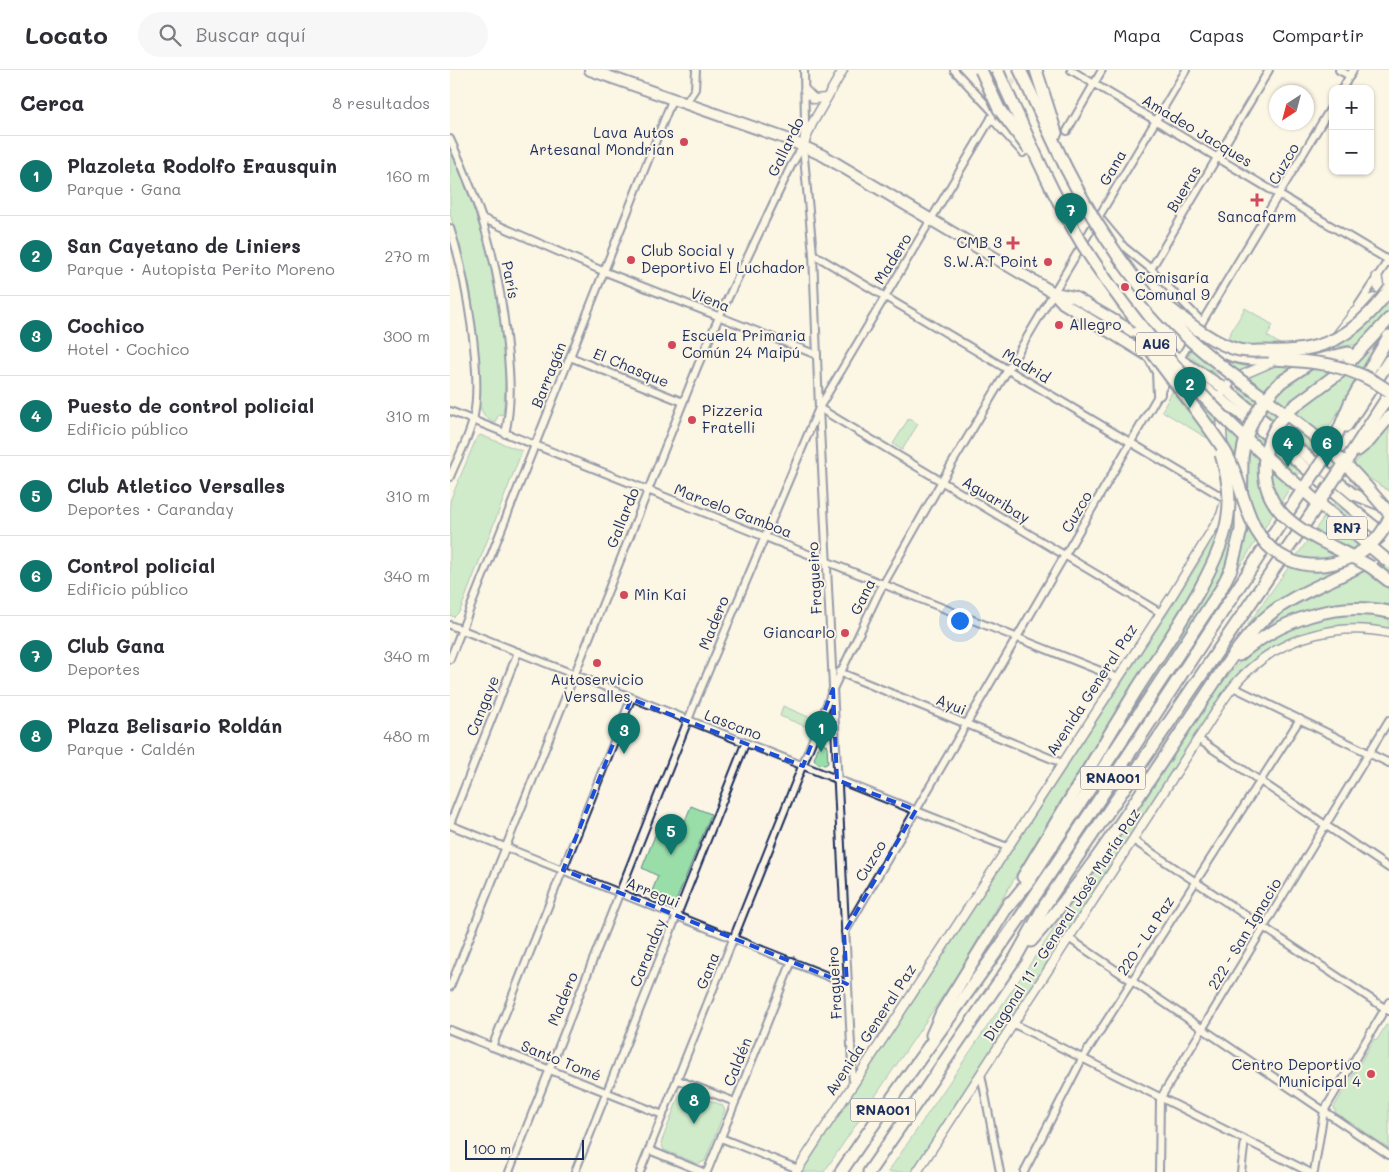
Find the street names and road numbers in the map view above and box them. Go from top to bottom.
street label: Amadeo Jacques [1139,89,1256,171]
street label: Gallardo [762,114,808,179]
street label: Cuzco [1263,139,1303,188]
street label: Gana [1094,146,1130,189]
street label: Bueras [1161,161,1205,215]
street label: Madero [869,229,916,288]
street label: París [498,259,524,300]
street label: Viena [688,282,733,316]
road number: AU6 [1136,332,1176,356]
street label: Barragán [526,339,570,411]
street label: El Chasque [591,343,672,391]
street label: Madrid [999,343,1054,387]
street label: Aguaribay [959,471,1034,527]
street label: Marcelo Gamboa [672,478,795,542]
street label: Gallardo [601,484,643,551]
street label: Cuzco [1056,487,1096,536]
road number: RN7 [1327,516,1367,539]
street label: Fragueiro [802,541,826,615]
street label: Gana [845,575,879,618]
street label: Madero [693,593,733,653]
street label: Avenida General Paz [1041,620,1141,759]
street label: Cangaye [461,672,503,739]
street label: Ayui [933,689,969,719]
street label: Lascano [702,704,765,744]
road number: RNA001 [1080,766,1146,790]
street label: Diagonal 11 - General José María Paz [978,804,1144,1045]
street label: Cuzco [850,836,890,885]
street label: Arregui [624,872,683,912]
street label: 222 - San Ignacio [1203,874,1286,993]
street label: 220 - La Paz [1112,892,1178,979]
street label: Caranday [624,915,670,990]
street label: Fragueiro [822,946,846,1020]
street label: Gana [691,949,723,992]
street label: Avenida General Paz [820,960,920,1099]
street label: Madero [542,969,582,1029]
street label: Caldén [718,1034,756,1089]
street label: Santo Tomé [518,1035,604,1085]
road number: RNA001 [850,1098,916,1122]

